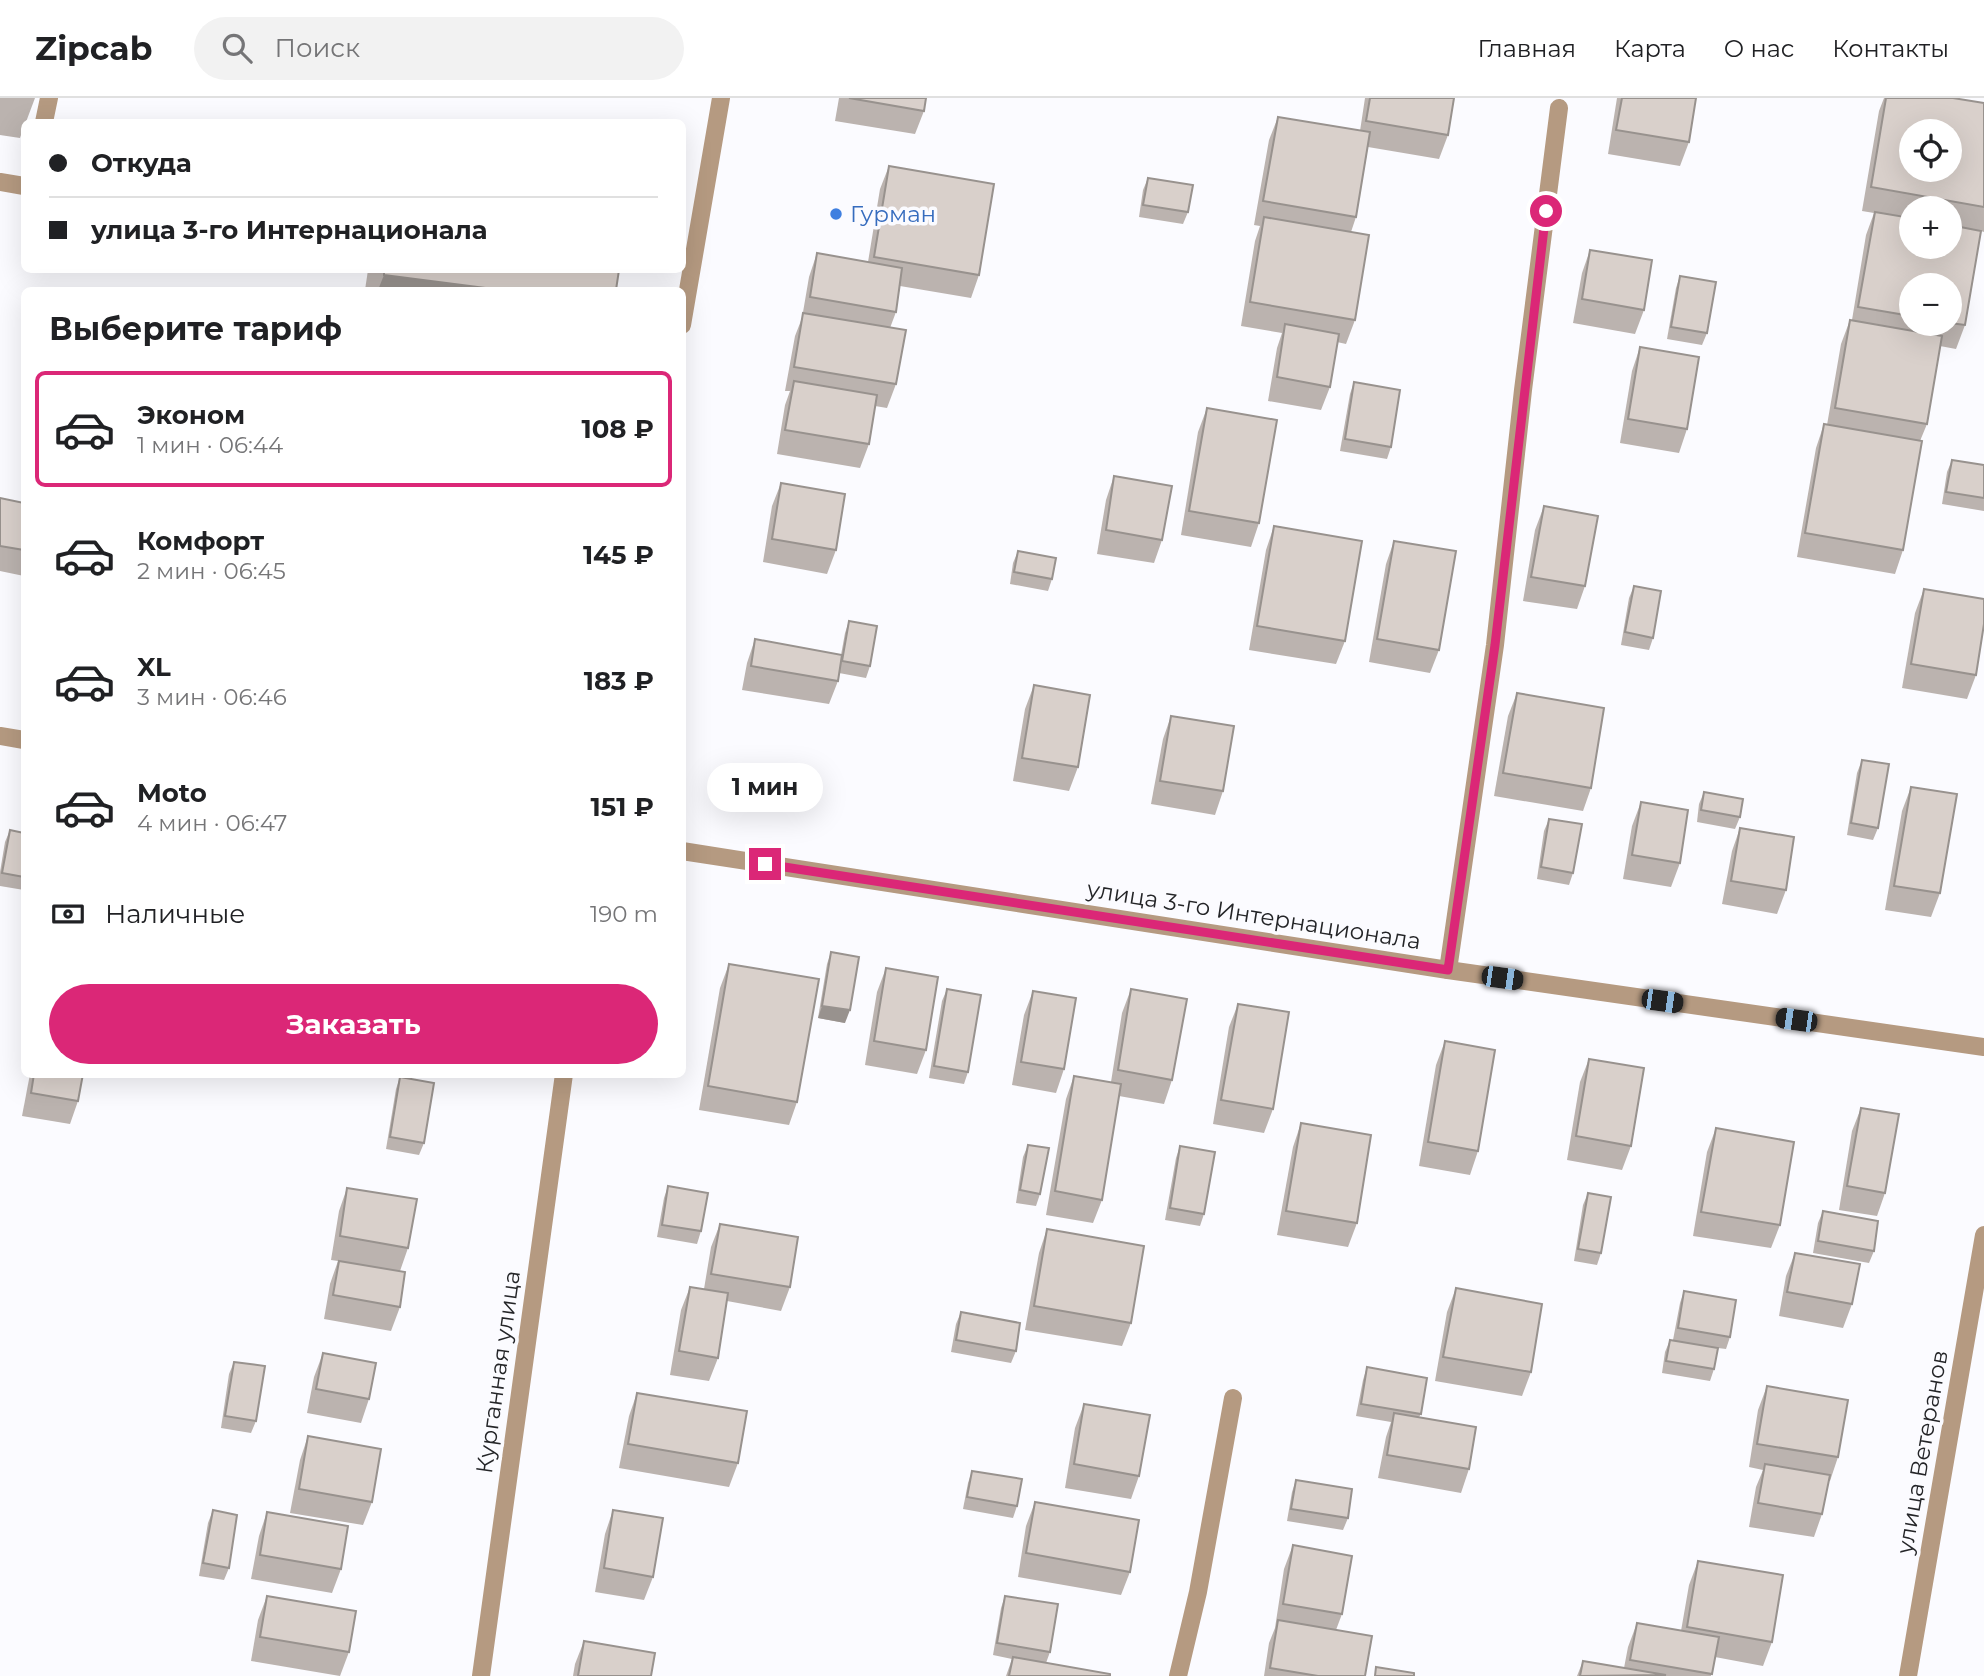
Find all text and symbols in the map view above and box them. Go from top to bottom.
search box [194,17,684,80]
text: Zipcab [35,28,152,68]
icon: search [218,29,256,67]
text: Поиск [274,32,360,64]
text: Главная [1478,34,1576,63]
text: Карта [1614,34,1686,63]
text: О нас [1724,34,1794,63]
text: Контакты [1832,34,1949,63]
map controls [1899,119,1962,336]
button: locate [1899,119,1962,182]
text: Откуда [91,147,192,179]
route start [1530,195,1562,227]
button: + [1899,196,1962,259]
place label: Гурман [850,200,936,228]
marker: Гурман [828,206,844,222]
text: улица 3-го Интернационала [91,214,488,246]
button: − [1899,273,1962,336]
text: Выберите тариф [49,309,342,348]
icon: car [53,398,116,461]
text: Эконом [137,399,245,431]
text: 108 ₽ [581,413,654,445]
text: 1 мин · 06:44 [137,431,283,459]
icon: car [53,524,116,587]
text: Комфорт [137,525,264,557]
text: 145 ₽ [583,539,654,571]
text: 2 мин · 06:45 [137,557,286,585]
icon: car [53,650,116,713]
text: XL [137,651,171,683]
text: 183 ₽ [584,665,654,697]
text: 3 мин · 06:46 [137,683,287,711]
callout: 1 мин [707,762,823,812]
text: 1 мин [732,773,798,801]
icon: car [53,776,116,839]
text: Moto [137,777,207,809]
text: 151 ₽ [591,791,654,823]
text: 4 мин · 06:47 [137,809,287,837]
route end [749,848,781,880]
street label: улица 3-го Интернационала [1084,875,1423,955]
icon: cash [49,895,87,933]
text: Наличные [105,898,245,930]
text: 190 m [590,900,658,928]
car [1480,965,1525,991]
button: Заказать [49,984,658,1064]
car [1640,988,1685,1014]
car [1774,1007,1819,1033]
street label: Курганная улица [470,1269,526,1475]
street label: улица Ветеранов [1890,1348,1954,1557]

